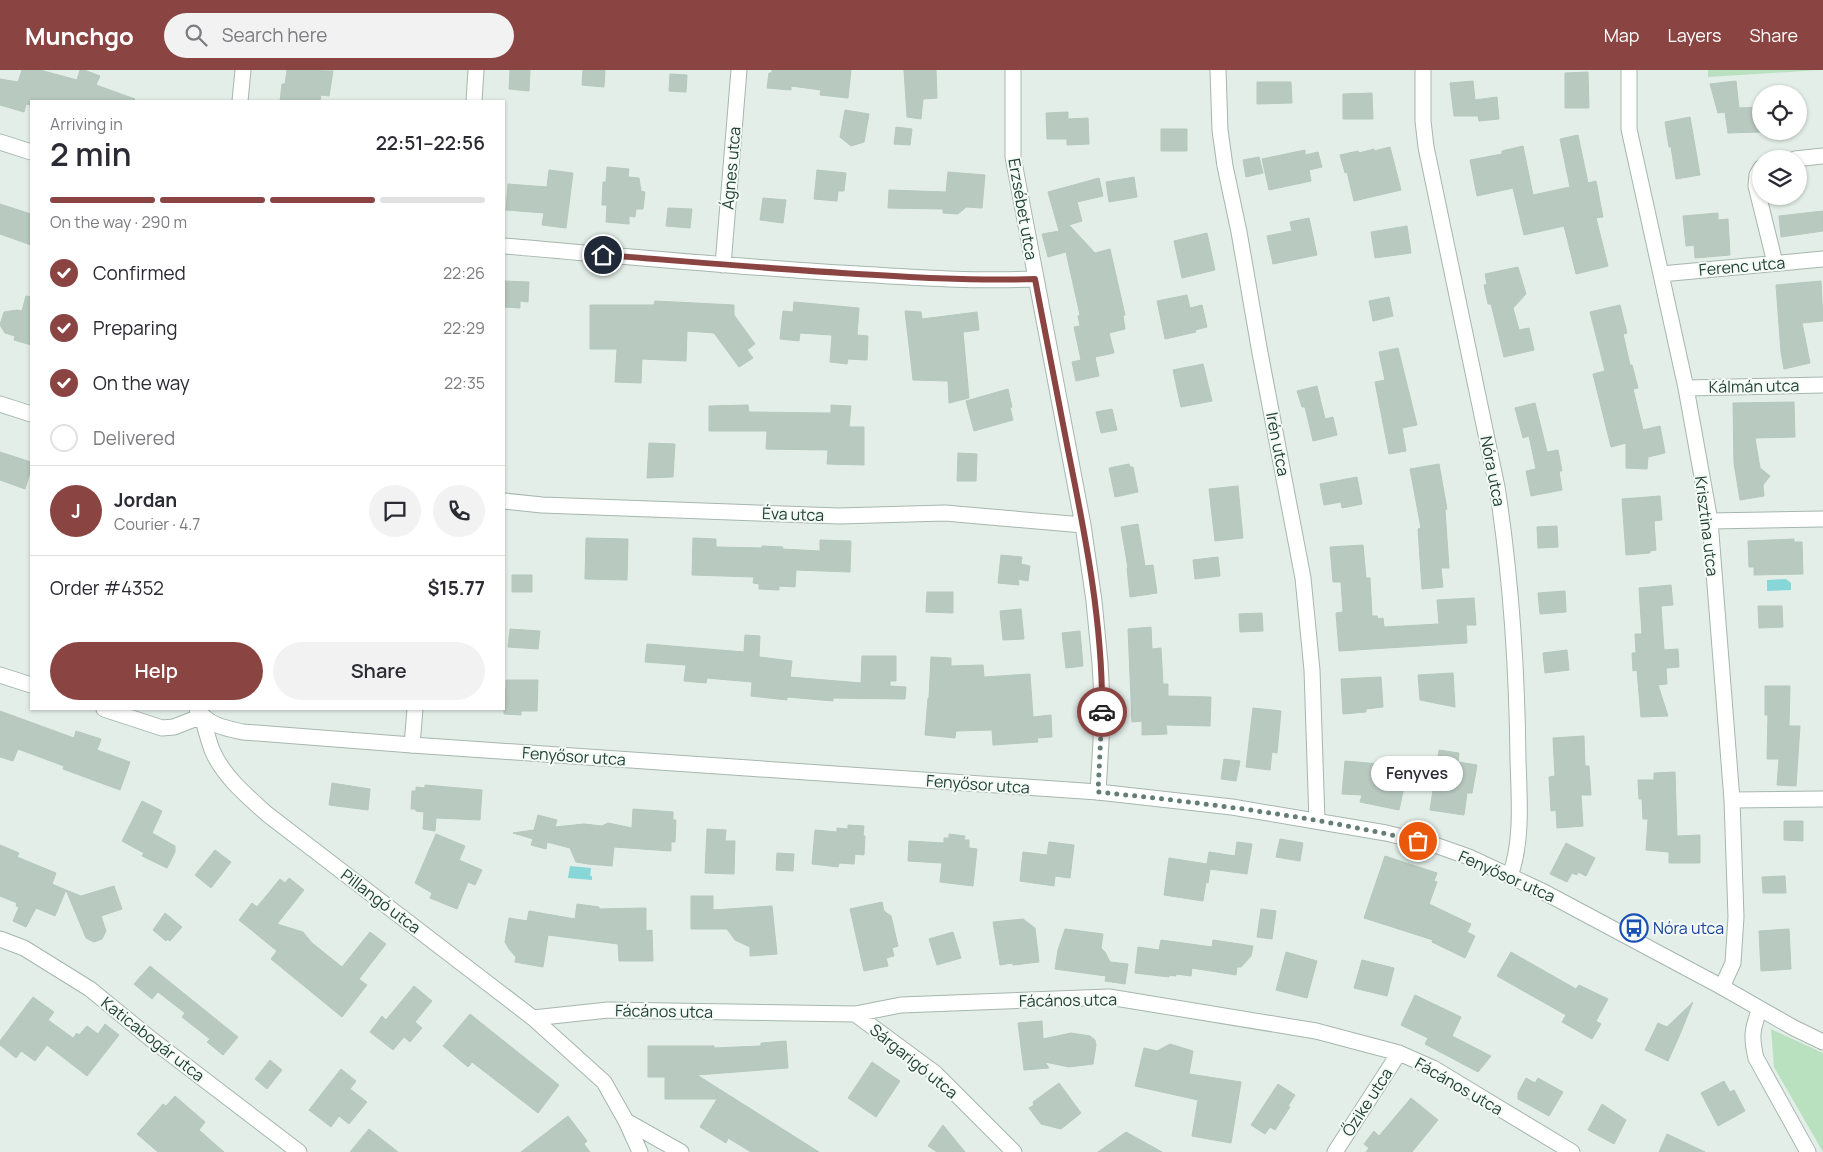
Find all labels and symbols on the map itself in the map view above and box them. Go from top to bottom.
street label: Ágnes utca [716,126,746,210]
street label: Erzsébet utca [1003,156,1043,262]
pin [582,234,624,276]
street label: Ferenc utca [1698,251,1786,281]
street label: Kálmán utca [1709,374,1799,398]
street label: Irén utca [1261,410,1295,478]
street label: Nóra utca [1475,434,1511,508]
street label: Krisztina utca [1690,475,1724,577]
street label: Éva utca [762,502,824,526]
courier [1077,687,1127,737]
street label: Fenyősor utca [521,741,627,771]
callout: Fenyves [1372,756,1464,791]
street label: Fenyősor utca [925,769,1031,799]
pin [1397,820,1439,862]
street label: Fenyősor utca [1455,845,1559,907]
street label: Pillangó utca [337,864,425,938]
bus stop icon: Nóra utca [1619,913,1649,943]
place label: Nóra utca [1653,917,1724,939]
street label: Fácános utca [1019,988,1117,1012]
street label: Katicabogár utca [97,992,209,1086]
street label: Fácános utca [615,999,713,1023]
street label: Sárgarigó utca [865,1019,963,1103]
street label: Fácános utca [1411,1052,1507,1120]
street label: Őzike utca [1337,1064,1397,1140]

